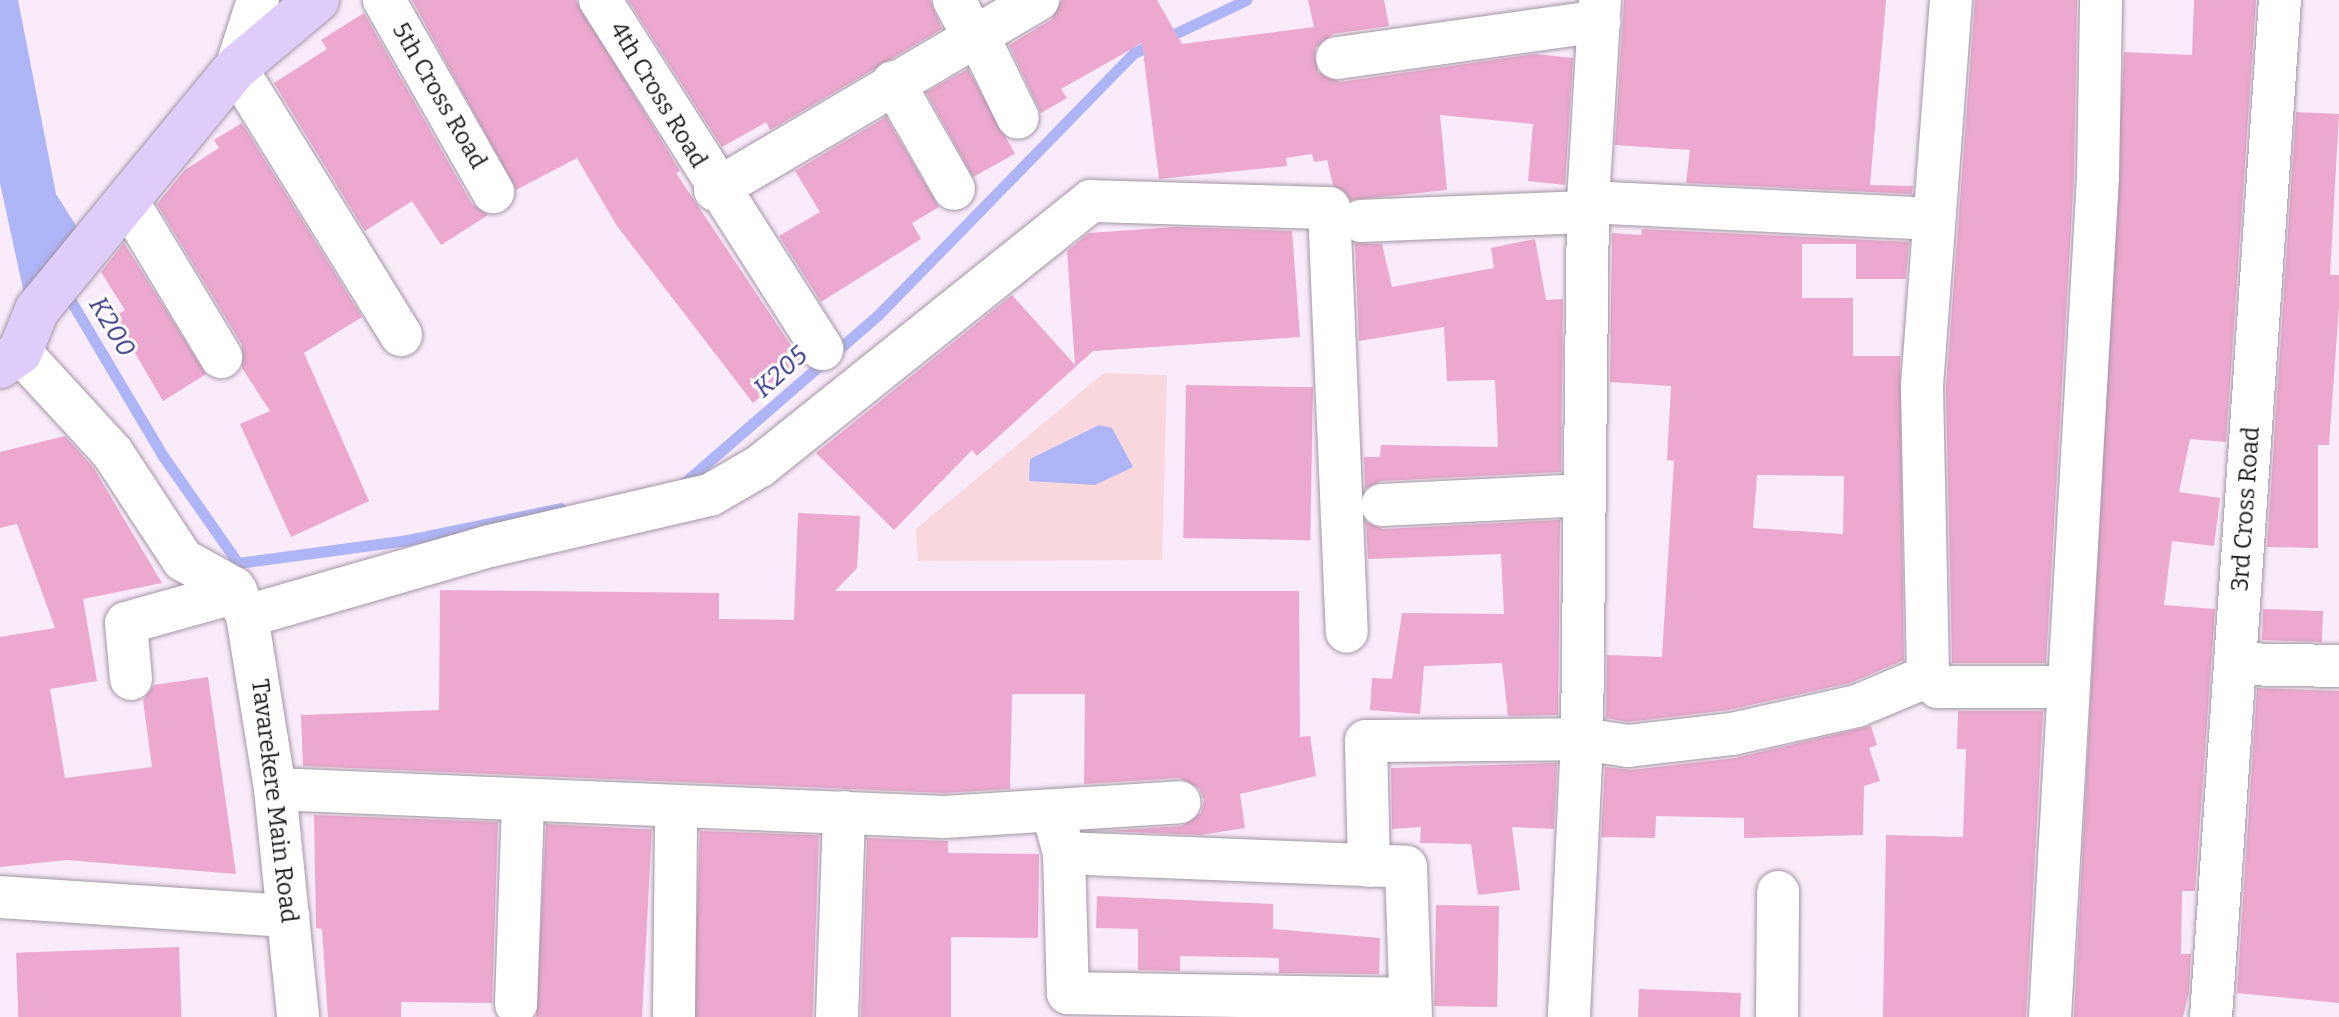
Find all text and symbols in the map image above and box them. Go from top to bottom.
street label: 4th Cross Road [603,17,713,173]
street label: 5th Cross Road [386,18,492,174]
water label: K200 [82,291,142,363]
water label: K205 [748,340,814,404]
street label: 3rd Cross Road [2226,426,2266,592]
street label: Tavarekere Main Road [245,678,303,924]

